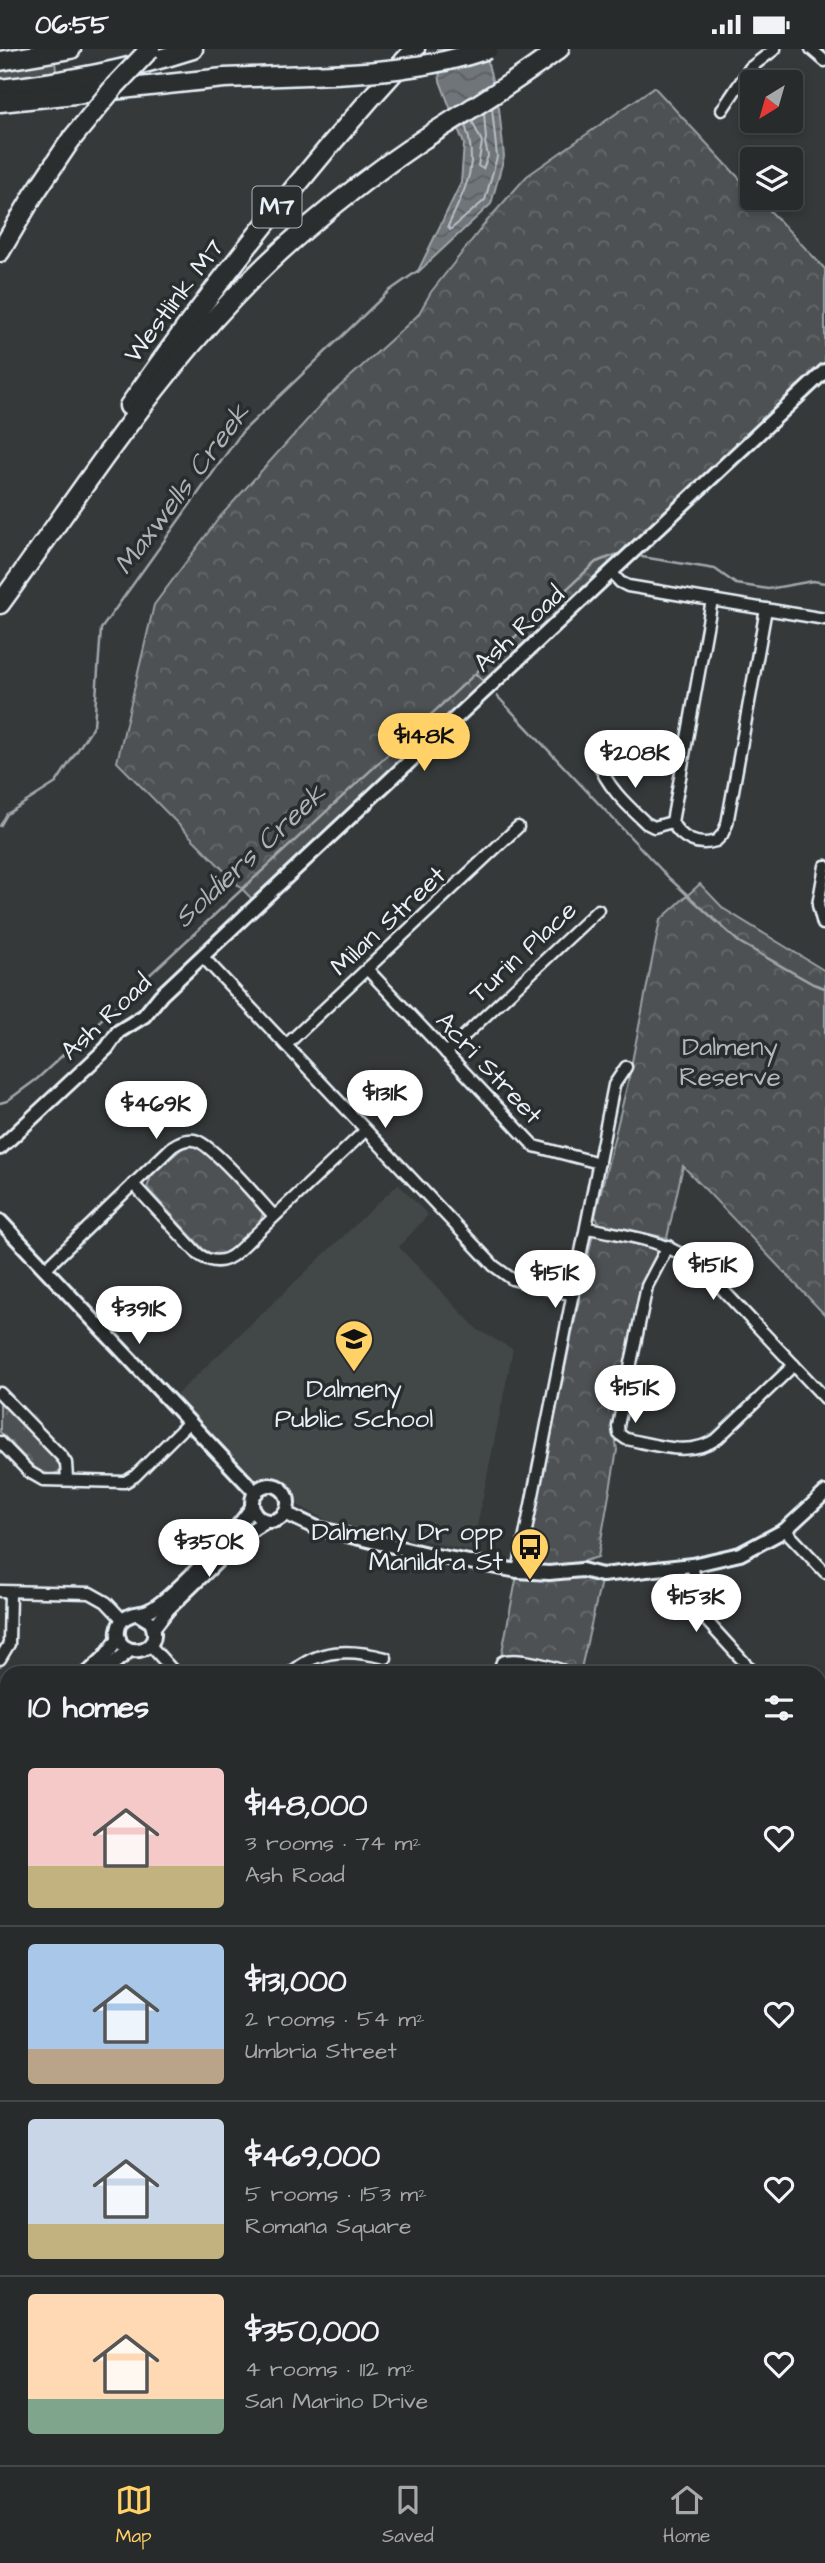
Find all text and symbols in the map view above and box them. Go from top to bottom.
text: 06:55 [35,7,109,43]
north arrow [740,70,803,133]
map controls [740,70,803,210]
button: layers [740,147,803,210]
road number: M7 [252,187,302,227]
street label: Westlink M7 [115,231,233,371]
water label: Maxwells Creek [105,395,260,583]
street label: Ash Road [466,577,572,681]
pin: $148K [375,713,473,773]
text: $148K [394,720,454,752]
pin: $208K [586,731,684,790]
text: $208K [600,737,670,769]
water label: Soldiers Creek [165,775,335,937]
street label: Milan Street [322,858,454,984]
street label: Turin Place [461,893,585,1011]
street label: Ash Road [53,965,159,1069]
street label: Acri Street [427,1004,551,1133]
park label: Dalmeny Reserve [679,1029,781,1095]
pin: $131K [336,1070,434,1130]
text: $131K [363,1077,407,1109]
pin: $469K [107,1081,205,1141]
text: $469K [121,1088,191,1120]
pin: $151K [664,1243,762,1302]
text: $151K [689,1249,737,1281]
pin: $151K [506,1251,604,1310]
text: $151K [531,1257,579,1289]
pin: $391K [90,1287,188,1346]
text: $391K [112,1293,166,1325]
school or university icon: Dalmeny Public School [333,1318,375,1373]
pin: $151K [586,1365,684,1425]
place label: Dalmeny Public School [275,1371,433,1437]
text: $151K [611,1372,659,1404]
place label: Dalmeny Dr opp Manildra St [312,1514,503,1580]
pin: $350K [160,1519,258,1579]
text: $350K [174,1526,244,1558]
bus stop icon: Dalmeny Dr opp Manildra St [509,1526,551,1581]
pin: $153K [647,1575,745,1634]
text: $153K [667,1581,725,1613]
text: 10 homes [28,1687,149,1729]
icon: filters [760,1689,798,1727]
text: $148,000 [245,1785,368,1827]
icon: home [84,1796,168,1880]
icon: heart [760,1819,798,1857]
text: 3 rooms · 74 m² [245,1827,421,1859]
text: Ash Road [245,1859,345,1891]
text: $131,000 [245,1961,347,2003]
icon: home [84,1972,168,2056]
icon: heart [760,1995,798,2033]
text: 2 rooms · 54 m² [245,2003,425,2035]
text: Umbria Street [245,2035,397,2067]
text: $469,000 [245,2136,380,2178]
icon: home [84,2147,168,2231]
icon: heart [760,2170,798,2208]
text: 5 rooms · 153 m² [245,2178,427,2210]
text: Romana Square [245,2210,411,2242]
text: $350,000 [245,2311,379,2353]
icon: home [84,2322,168,2406]
icon: heart [760,2345,798,2383]
text: 4 rooms · 112 m² [245,2353,414,2385]
text: San Marino Drive [245,2385,428,2417]
tab: Map [115,2481,153,2550]
tab: Saved [382,2481,434,2550]
tab: Home [663,2481,710,2550]

